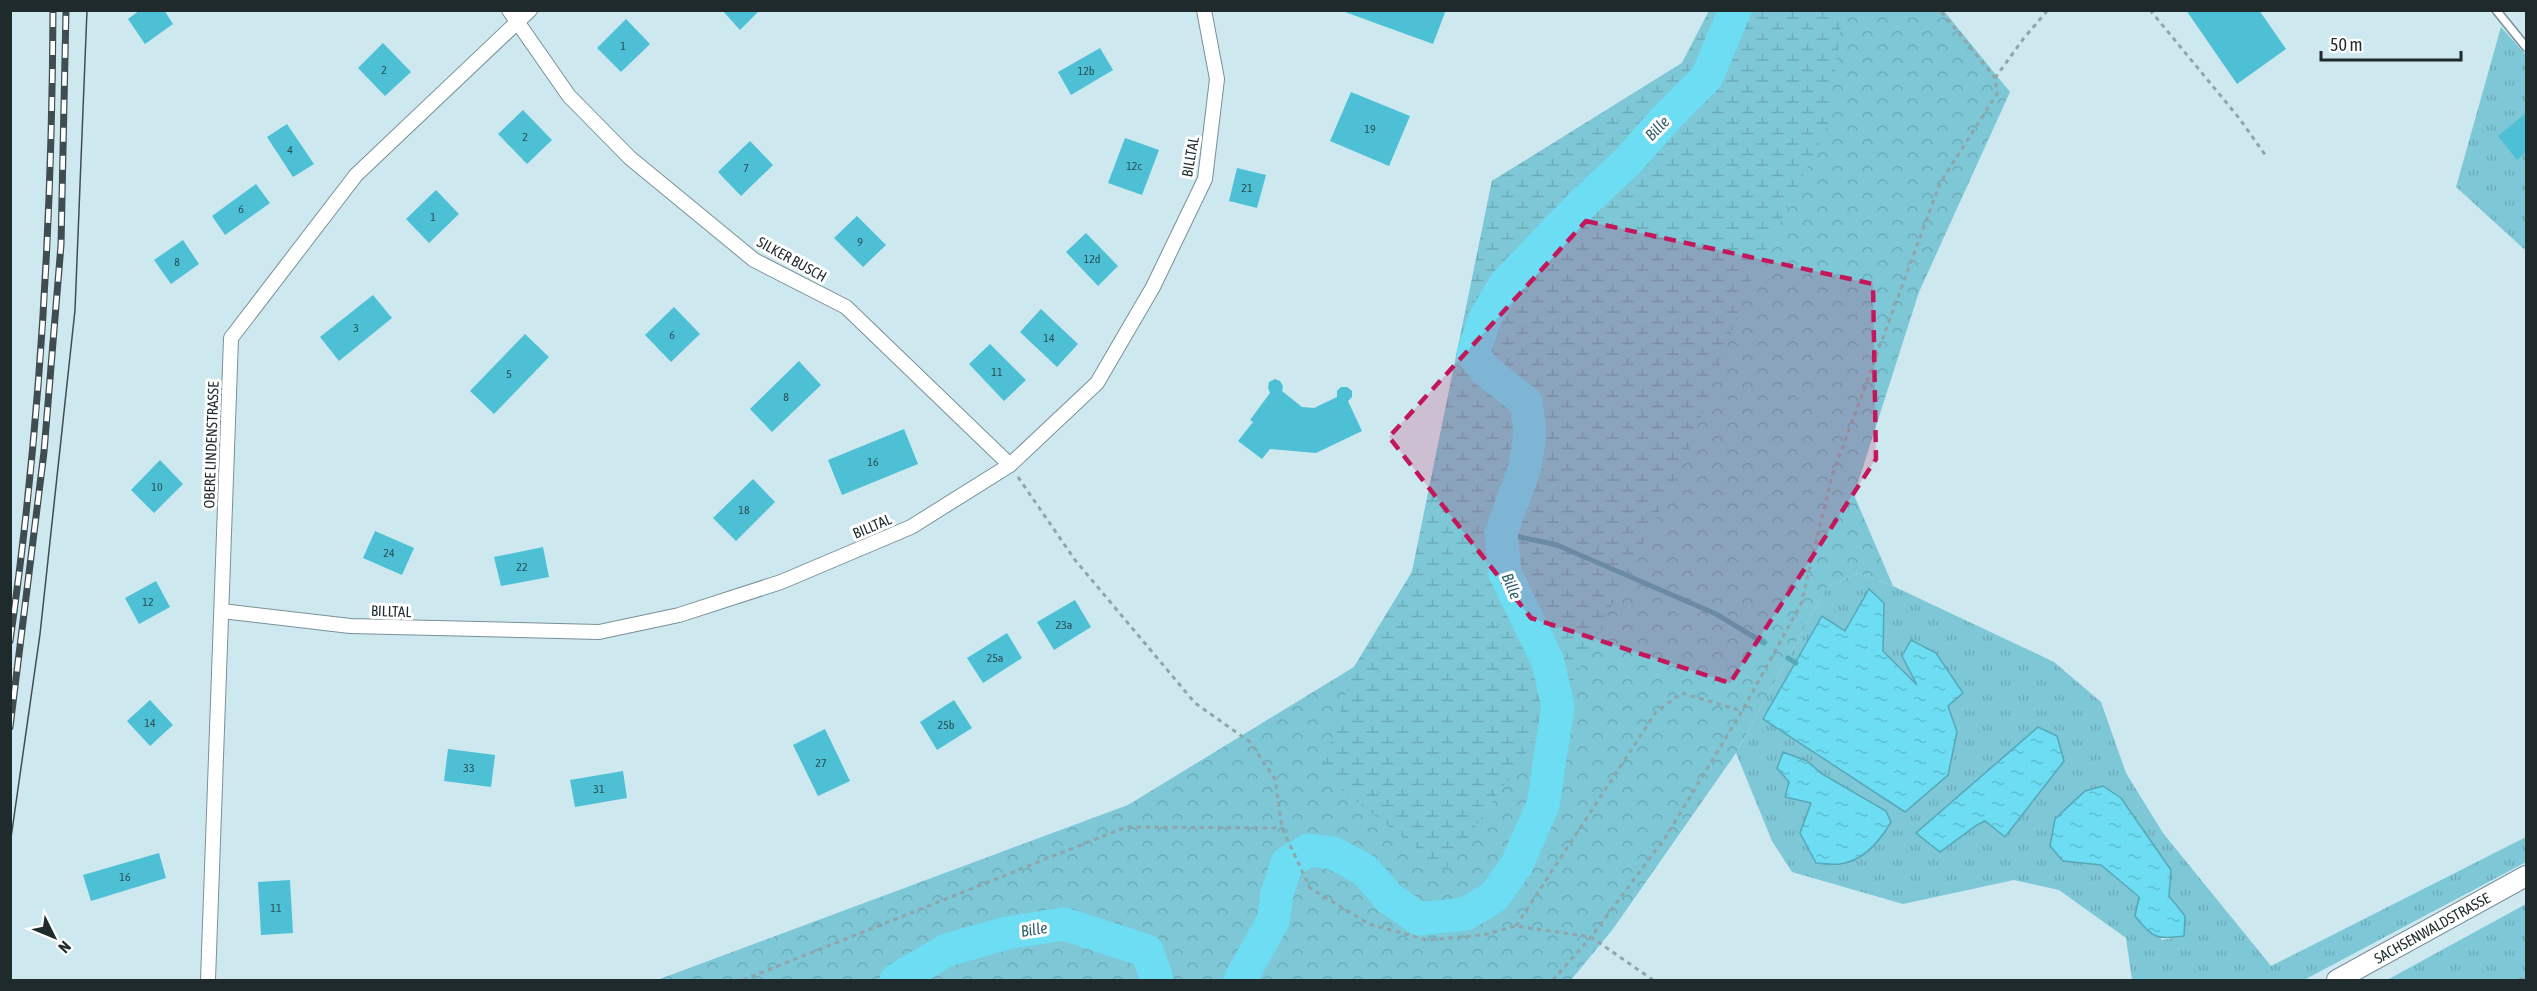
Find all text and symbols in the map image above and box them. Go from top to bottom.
scale bar [2321,24,2460,62]
text: 50 m [2330,34,2362,55]
house number: 1 [620,39,626,53]
house number: 2 [381,63,387,77]
house number: 12b [1078,64,1095,78]
water label: Bille [1641,112,1673,144]
house number: 19 [1364,122,1376,136]
house number: 2 [522,130,528,144]
street label: BILLTAL [1178,135,1202,178]
house number: 4 [287,143,293,157]
house number: 12c [1126,159,1142,173]
house number: 7 [743,161,749,175]
house number: 21 [1241,181,1253,195]
house number: 6 [238,202,244,216]
house number: 1 [430,210,436,224]
street label: SILKER BUSCH [754,233,830,285]
house number: 9 [857,235,863,249]
house number: 12d [1084,252,1100,266]
house number: 8 [174,255,180,269]
house number: 3 [353,321,359,335]
house number: 6 [669,328,675,342]
house number: 14 [1043,331,1055,345]
house number: 11 [991,365,1003,379]
house number: 5 [506,367,512,381]
street label: OBERE LINDENSTRASSE [200,381,222,509]
house number: 8 [783,390,789,404]
house number: 16 [867,455,879,469]
house number: 10 [151,480,163,494]
house number: 18 [738,503,750,517]
street label: BILLTAL [850,510,894,542]
house number: 24 [383,546,395,560]
house number: 22 [516,560,528,574]
water label: Bille [1498,570,1526,602]
house number: 12 [142,595,154,609]
street label: BILLTAL [371,602,412,620]
house number: 23a [1056,618,1072,632]
house number: 25a [987,651,1003,665]
house number: 14 [144,716,156,730]
house number: 25b [938,718,955,732]
house number: 27 [815,756,827,770]
house number: 33 [463,761,475,775]
house number: 31 [593,782,605,796]
house number: 16 [119,870,131,884]
street label: SACHSENWALDSTRASSE [2371,889,2493,967]
house number: 11 [270,901,282,915]
north arrow [24,907,84,967]
water label: Bille [1019,918,1049,940]
text: N [55,938,75,957]

